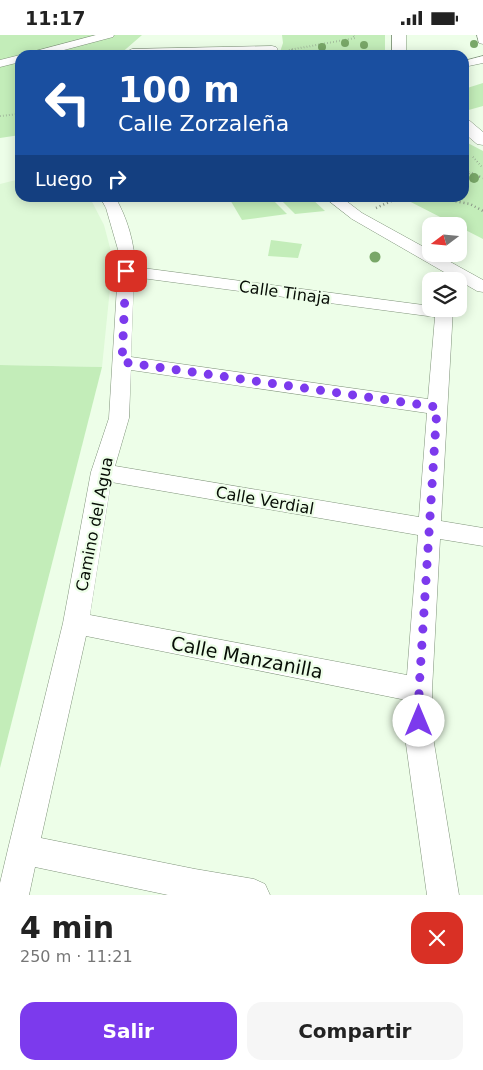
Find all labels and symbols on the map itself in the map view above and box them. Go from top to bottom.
north arrow [422,217,468,263]
pin [105,250,147,292]
street label: Calle Tinaja [238,277,332,308]
street label: Camino del Agua [72,455,117,593]
street label: Calle Verdial [214,482,316,518]
street label: Calle Manzanilla [169,631,325,683]
position arrow [392,694,444,746]

